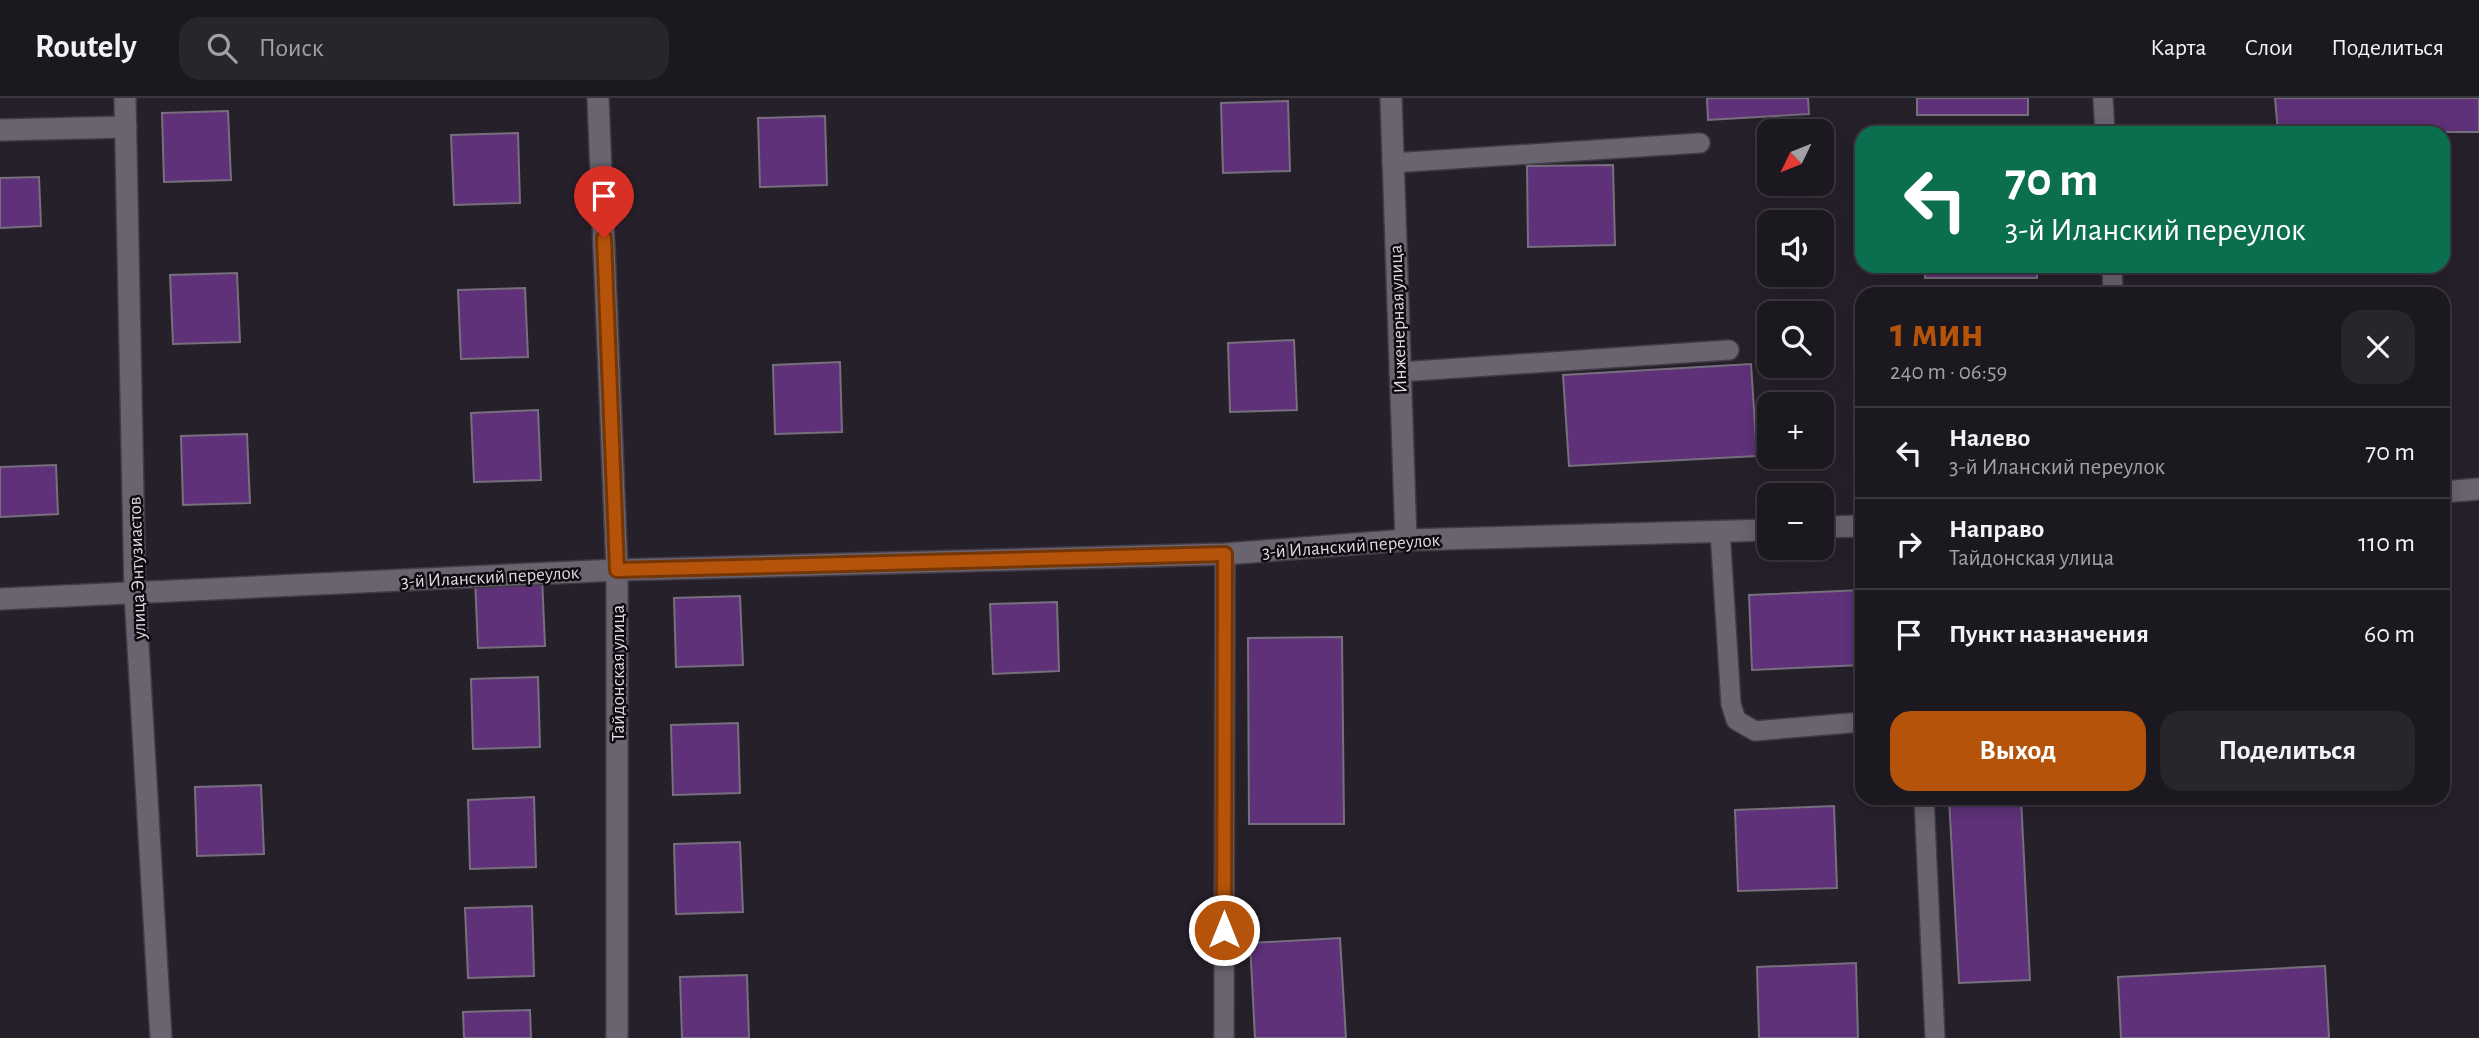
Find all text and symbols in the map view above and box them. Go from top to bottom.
search box [179,17,669,80]
icon: search [203,29,241,67]
text: Routely [35,31,137,64]
text: Поиск [259,35,324,61]
text: Карта [2150,36,2206,60]
text: Слои [2244,36,2293,60]
text: Поделиться [2331,36,2444,60]
north arrow [1757,119,1834,196]
map controls [1757,119,1834,560]
icon: left [1890,154,1981,245]
text: 70 m [2005,156,2099,205]
pin [574,166,634,238]
icon: arrive [585,177,623,215]
button: sound [1757,210,1834,287]
text: 3-й Иланский переулок [2005,214,2306,246]
street label: Инженерная улица [1386,244,1411,393]
button: search [1757,301,1834,378]
button: close [2341,310,2415,384]
text: 1 мин [1890,312,1984,354]
text: 240 m · 06:59 [1890,361,2007,384]
button: + [1757,392,1834,469]
text: Налево [1949,425,2030,451]
icon: left [1890,434,1928,472]
text: 70 m [2365,439,2415,465]
text: 3-й Иланский переулок [1949,456,2165,479]
button: − [1757,483,1834,560]
street label: улица Энтузиастов [126,496,150,641]
text: Направо [1949,516,2044,542]
icon: right [1890,525,1928,563]
text: 110 m [2358,530,2415,556]
street label: 3-й Иланский переулок [1261,531,1441,562]
text: Тайдонская улица [1949,547,2114,570]
street label: 3-й Иланский переулок [400,563,580,592]
street label: Тайдонская улица [609,604,628,741]
icon: arrive [1890,616,1928,654]
text: Пункт назначения [1949,621,2149,647]
text: 60 m [2364,621,2415,647]
button: Выход [1890,711,2146,791]
button: Поделиться [2160,711,2415,791]
position arrow [1187,893,1261,967]

